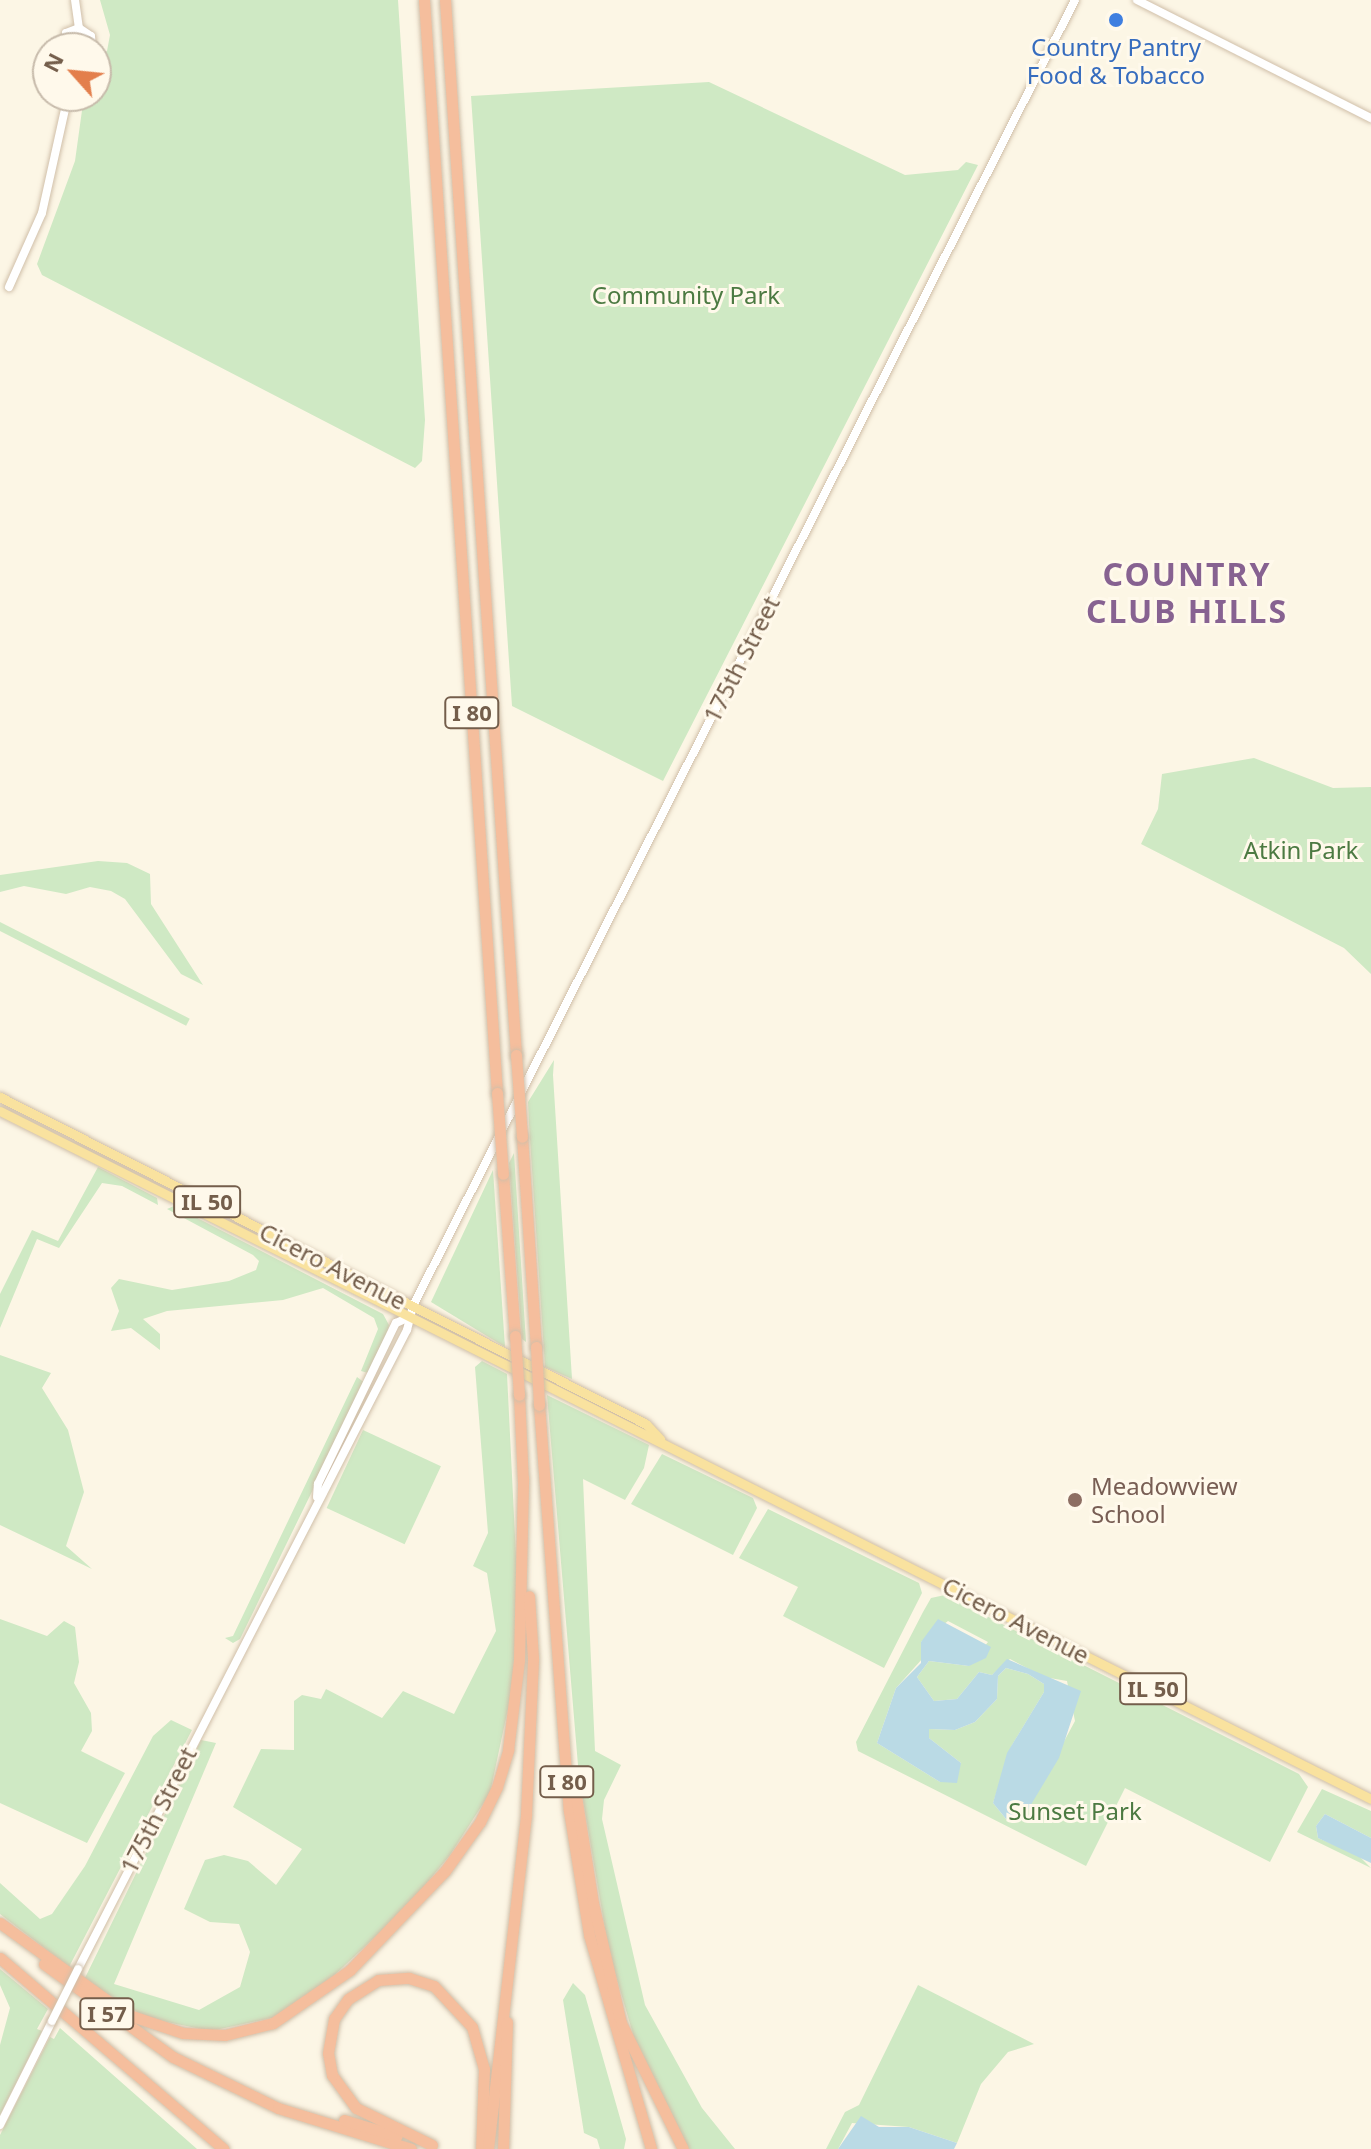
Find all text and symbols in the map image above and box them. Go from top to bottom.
marker: Country Pantry Food & Tobacco [1107,11,1125,29]
north arrow [32,32,112,112]
place label: Country Pantry Food & Tobacco [1027,33,1205,89]
text: N [35,47,70,77]
park label: Community Park [592,281,780,309]
district label: COUNTRY CLUB HILLS [1086,556,1288,631]
street label: 175th Street [697,591,785,727]
road number: I 80 [444,695,500,731]
park label: Atkin Park [1244,836,1358,864]
road number: IL 50 [173,1184,241,1220]
street label: Cicero Avenue [255,1217,411,1315]
place label: Meadowview School [1091,1472,1238,1528]
marker: Meadowview School [1066,1491,1084,1509]
street label: Cicero Avenue [938,1571,1094,1669]
road number: IL 50 [1119,1671,1187,1707]
street label: 175th Street [114,1742,202,1878]
road number: I 80 [539,1764,595,1800]
park label: Sunset Park [1008,1797,1142,1825]
road number: I 57 [79,1996,135,2032]

